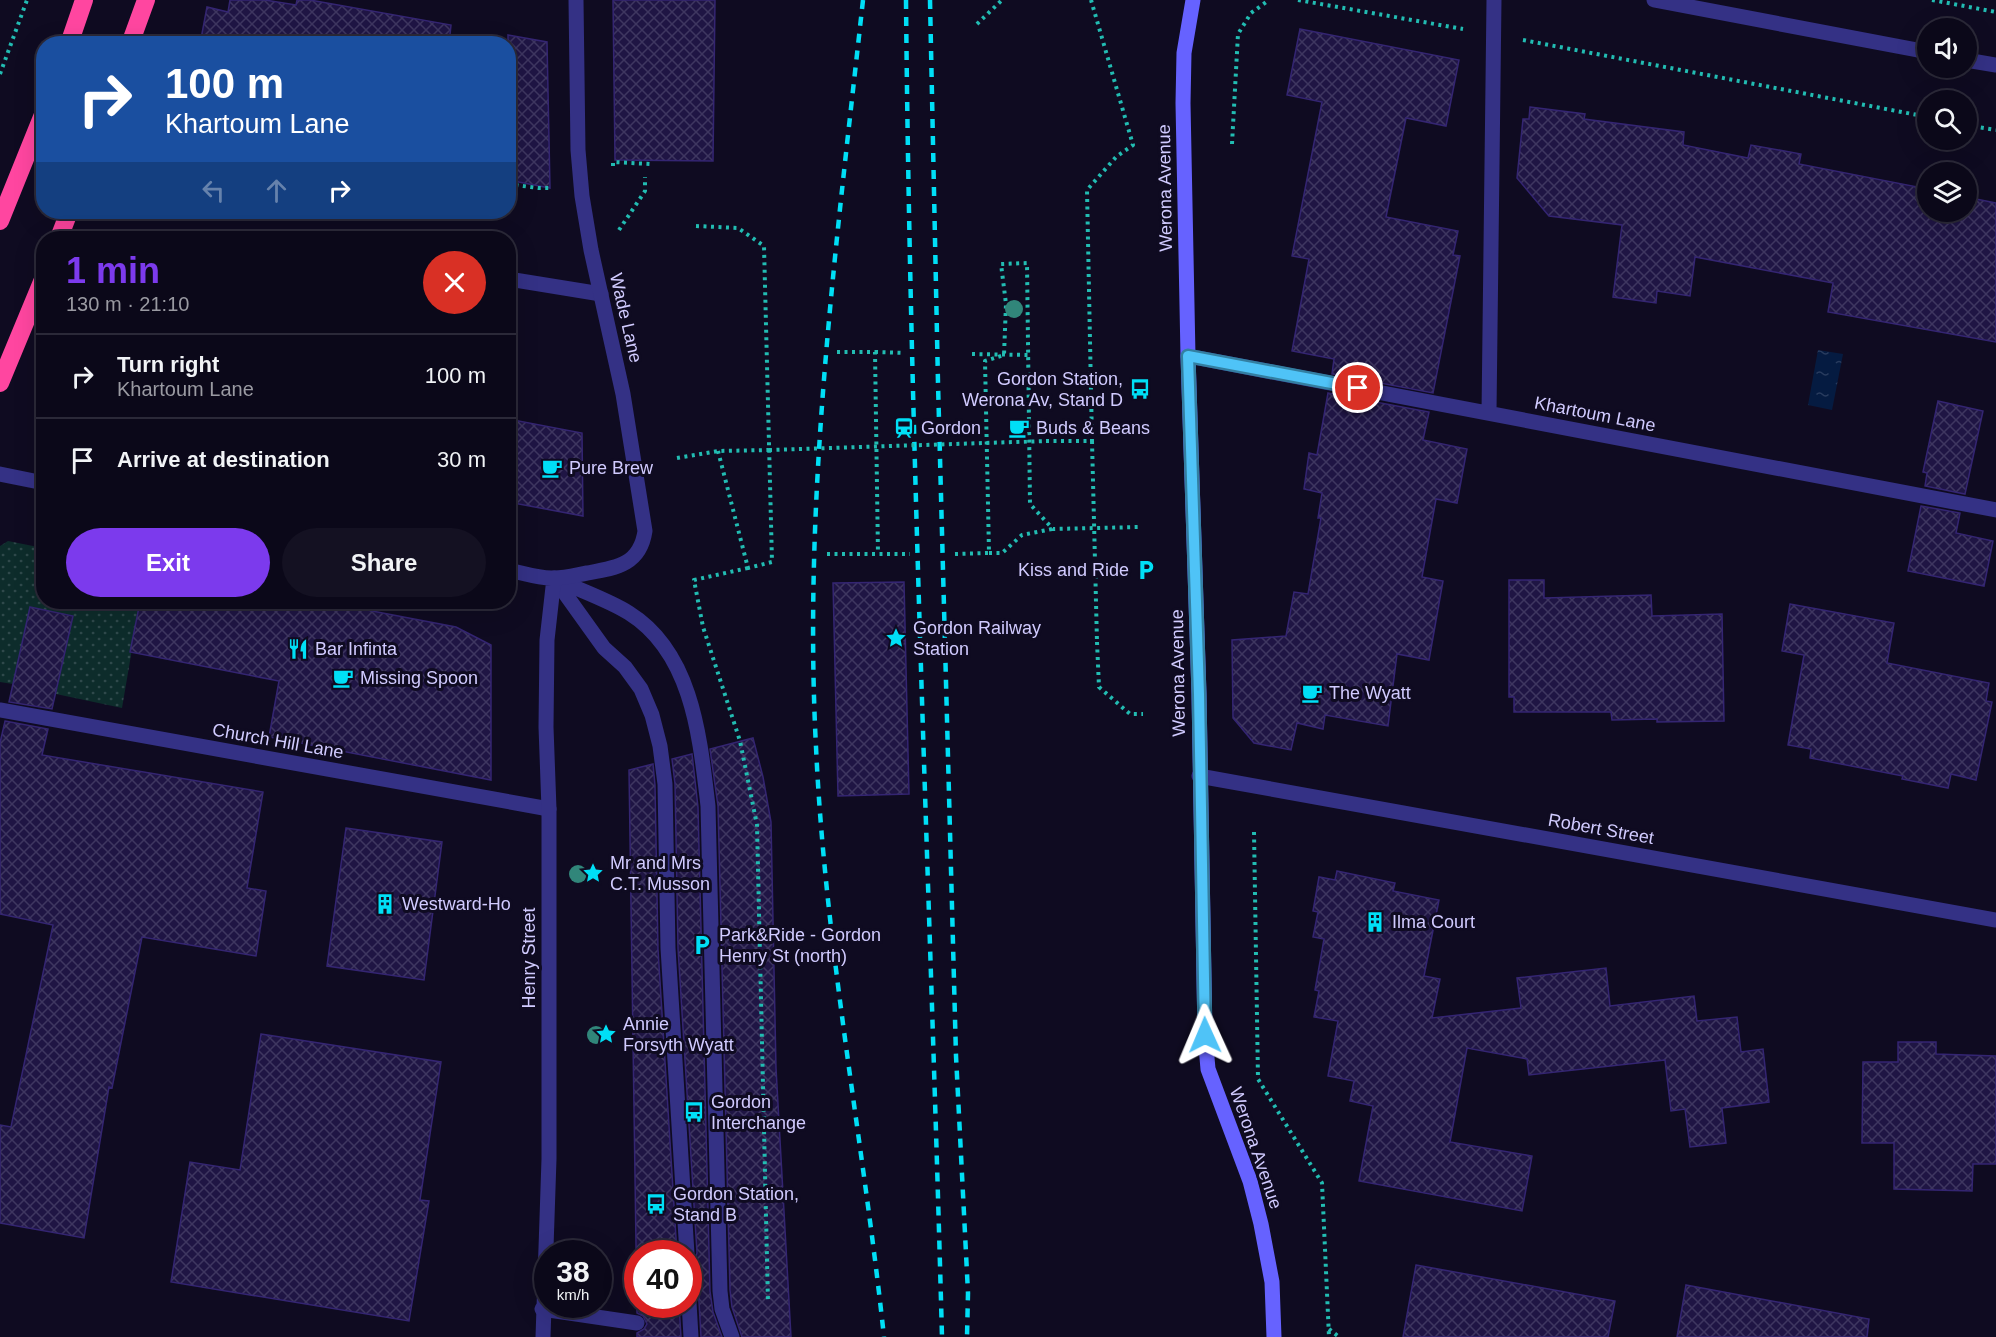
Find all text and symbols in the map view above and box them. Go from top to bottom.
map controls [1917,18,1977,222]
button: sound [1917,18,1977,78]
icon: right [66,60,144,138]
text: 100 m [165,60,284,107]
button: search [1917,90,1977,150]
text: Khartoum Lane [165,109,350,139]
street label: Werona Avenue [1154,124,1176,252]
button: layers [1917,162,1977,222]
icon: left [197,174,230,207]
icon: ahead [260,174,293,207]
icon: right [323,174,356,207]
text: 1 min [66,250,160,291]
button: close [423,251,486,314]
street label: Wade Lane [606,271,646,365]
text: 130 m · 21:10 [66,293,189,315]
text: Turn right [117,352,219,377]
icon: right [66,360,99,393]
pin [1332,362,1383,413]
text: 100 m [425,363,486,388]
place label: Gordon Station, Werona Av, Stand D [962,369,1123,410]
icon: arrive [1341,371,1374,404]
bus stop icon: Gordon Station, Werona Av, Stand D [1128,377,1152,401]
text: Khartoum Lane [117,378,254,400]
street label: Khartoum Lane [1533,392,1657,436]
station icon: Gordon [892,416,916,440]
cafe icon: Buds & Beans [1007,416,1031,440]
place label: Gordon [921,418,981,438]
place label: Buds & Beans [1036,418,1150,438]
icon: arrive [66,444,99,477]
text: Arrive at destination [117,447,330,472]
text: 30 m [437,447,486,472]
cafe icon: Pure Brew [540,456,564,480]
place label: Pure Brew [569,458,654,478]
button: Exit [66,528,270,597]
button: Share [282,528,486,597]
parking icon: Kiss and Ride [1134,558,1158,582]
place label: Kiss and Ride [1018,560,1129,580]
street label: Werona Avenue [1167,609,1189,737]
place label: Gordon Railway Station [913,618,1041,659]
place icon: Gordon Railway Station [884,626,908,650]
restaurant icon: Bar Infinta [286,637,310,661]
place label: Bar Infinta [315,639,398,659]
cafe icon: Missing Spoon [331,666,355,690]
place label: Missing Spoon [360,668,478,688]
cafe icon: The Wyatt [1300,681,1324,705]
place label: The Wyatt [1329,683,1411,703]
street label: Church Hill Lane [211,720,345,762]
street label: Robert Street [1547,810,1655,848]
place label: Mr and Mrs C.T. Musson [610,853,710,894]
place icon: Mr and Mrs C.T. Musson [581,861,605,885]
building icon: Westward-Ho [373,892,397,916]
place label: Westward-Ho [402,894,511,914]
street label: Henry Street [519,907,539,1009]
building icon: Ilma Court [1363,910,1387,934]
place label: Ilma Court [1392,912,1475,932]
place label: Park&Ride - Gordon Henry St (north) [719,925,881,966]
parking icon: Park&Ride - Gordon Henry St (north) [690,933,714,957]
position arrow [1173,1003,1237,1067]
place label: Annie Forsyth Wyatt [623,1014,734,1055]
place icon: Annie Forsyth Wyatt [594,1022,618,1046]
street label: Werona Avenue [1226,1084,1286,1212]
place label: Gordon Interchange [711,1092,806,1133]
bus stop icon: Gordon Interchange [682,1100,706,1124]
place label: Gordon Station, Stand B [673,1184,799,1225]
bus stop icon: Gordon Station, Stand B [644,1192,668,1216]
speed limit sign: 40 [624,1240,702,1318]
text: 38 [556,1255,590,1288]
text: km/h [557,1286,589,1303]

